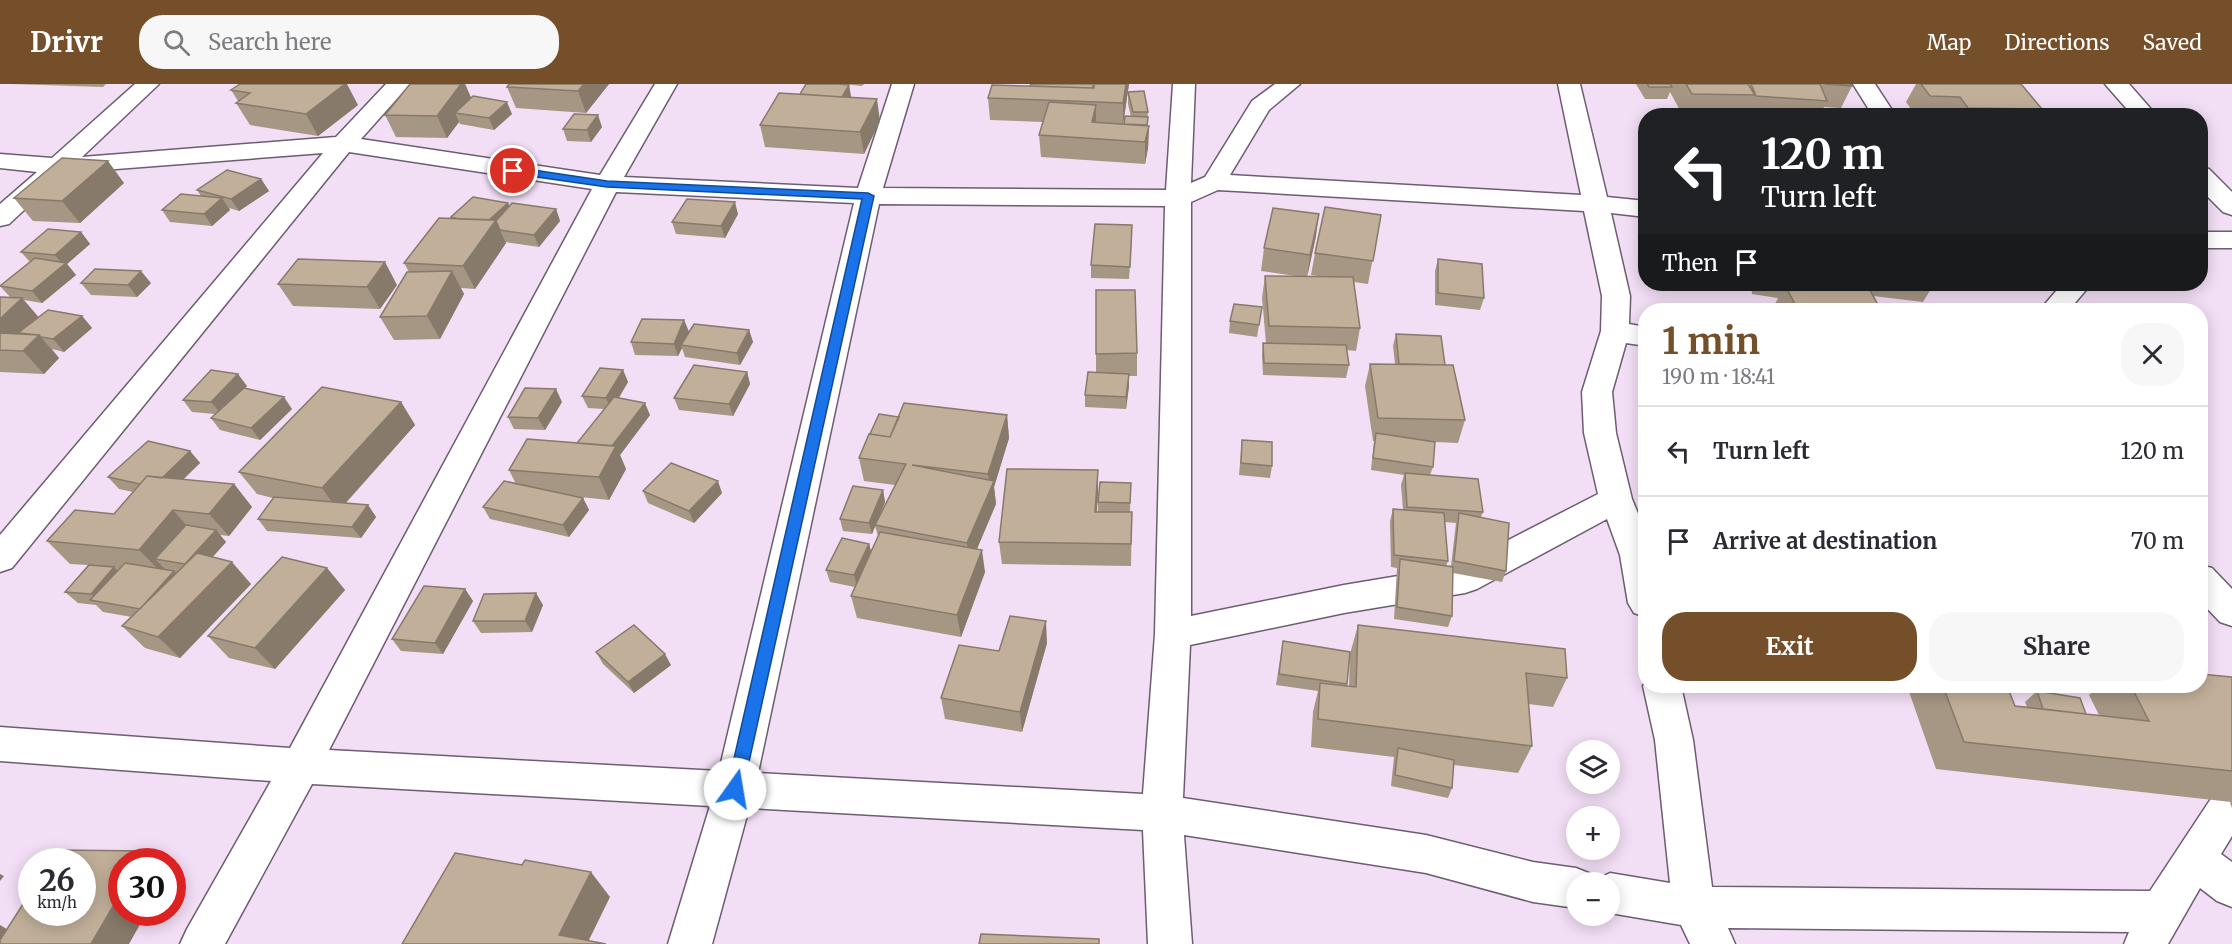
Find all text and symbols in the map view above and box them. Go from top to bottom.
search box [139,15,559,69]
text: Drivr [30,24,103,60]
icon: search [160,26,193,59]
text: Search here [208,28,331,56]
text: Map [1927,29,1971,56]
text: Directions [2004,29,2109,56]
text: Saved [2142,29,2202,56]
text: 120 m [1761,128,1884,180]
icon: left [1662,132,1740,210]
pin [487,145,538,196]
icon: arrive [496,154,529,187]
text: Turn left [1761,180,1876,214]
icon: arrive [1730,246,1763,279]
text: Then [1662,249,1718,277]
text: 1 min [1662,319,1760,364]
button: close [2121,323,2184,386]
text: 190 m · 18:41 [1662,364,1775,389]
icon: left [1662,435,1695,468]
text: Turn left [1713,437,1810,465]
text: 120 m [2120,437,2184,465]
icon: arrive [1662,525,1695,558]
text: Arrive at destination [1713,527,1937,555]
text: 70 m [2131,527,2184,555]
button: Exit [1662,612,1917,681]
button: Share [1929,612,2184,681]
map controls [1566,740,1620,926]
button: layers [1566,740,1620,794]
position arrow [703,757,767,821]
button: + [1566,806,1620,860]
speed limit sign: 30 [108,848,186,926]
text: 26 [39,861,75,899]
button: − [1566,872,1620,926]
text: km/h [37,893,77,912]

